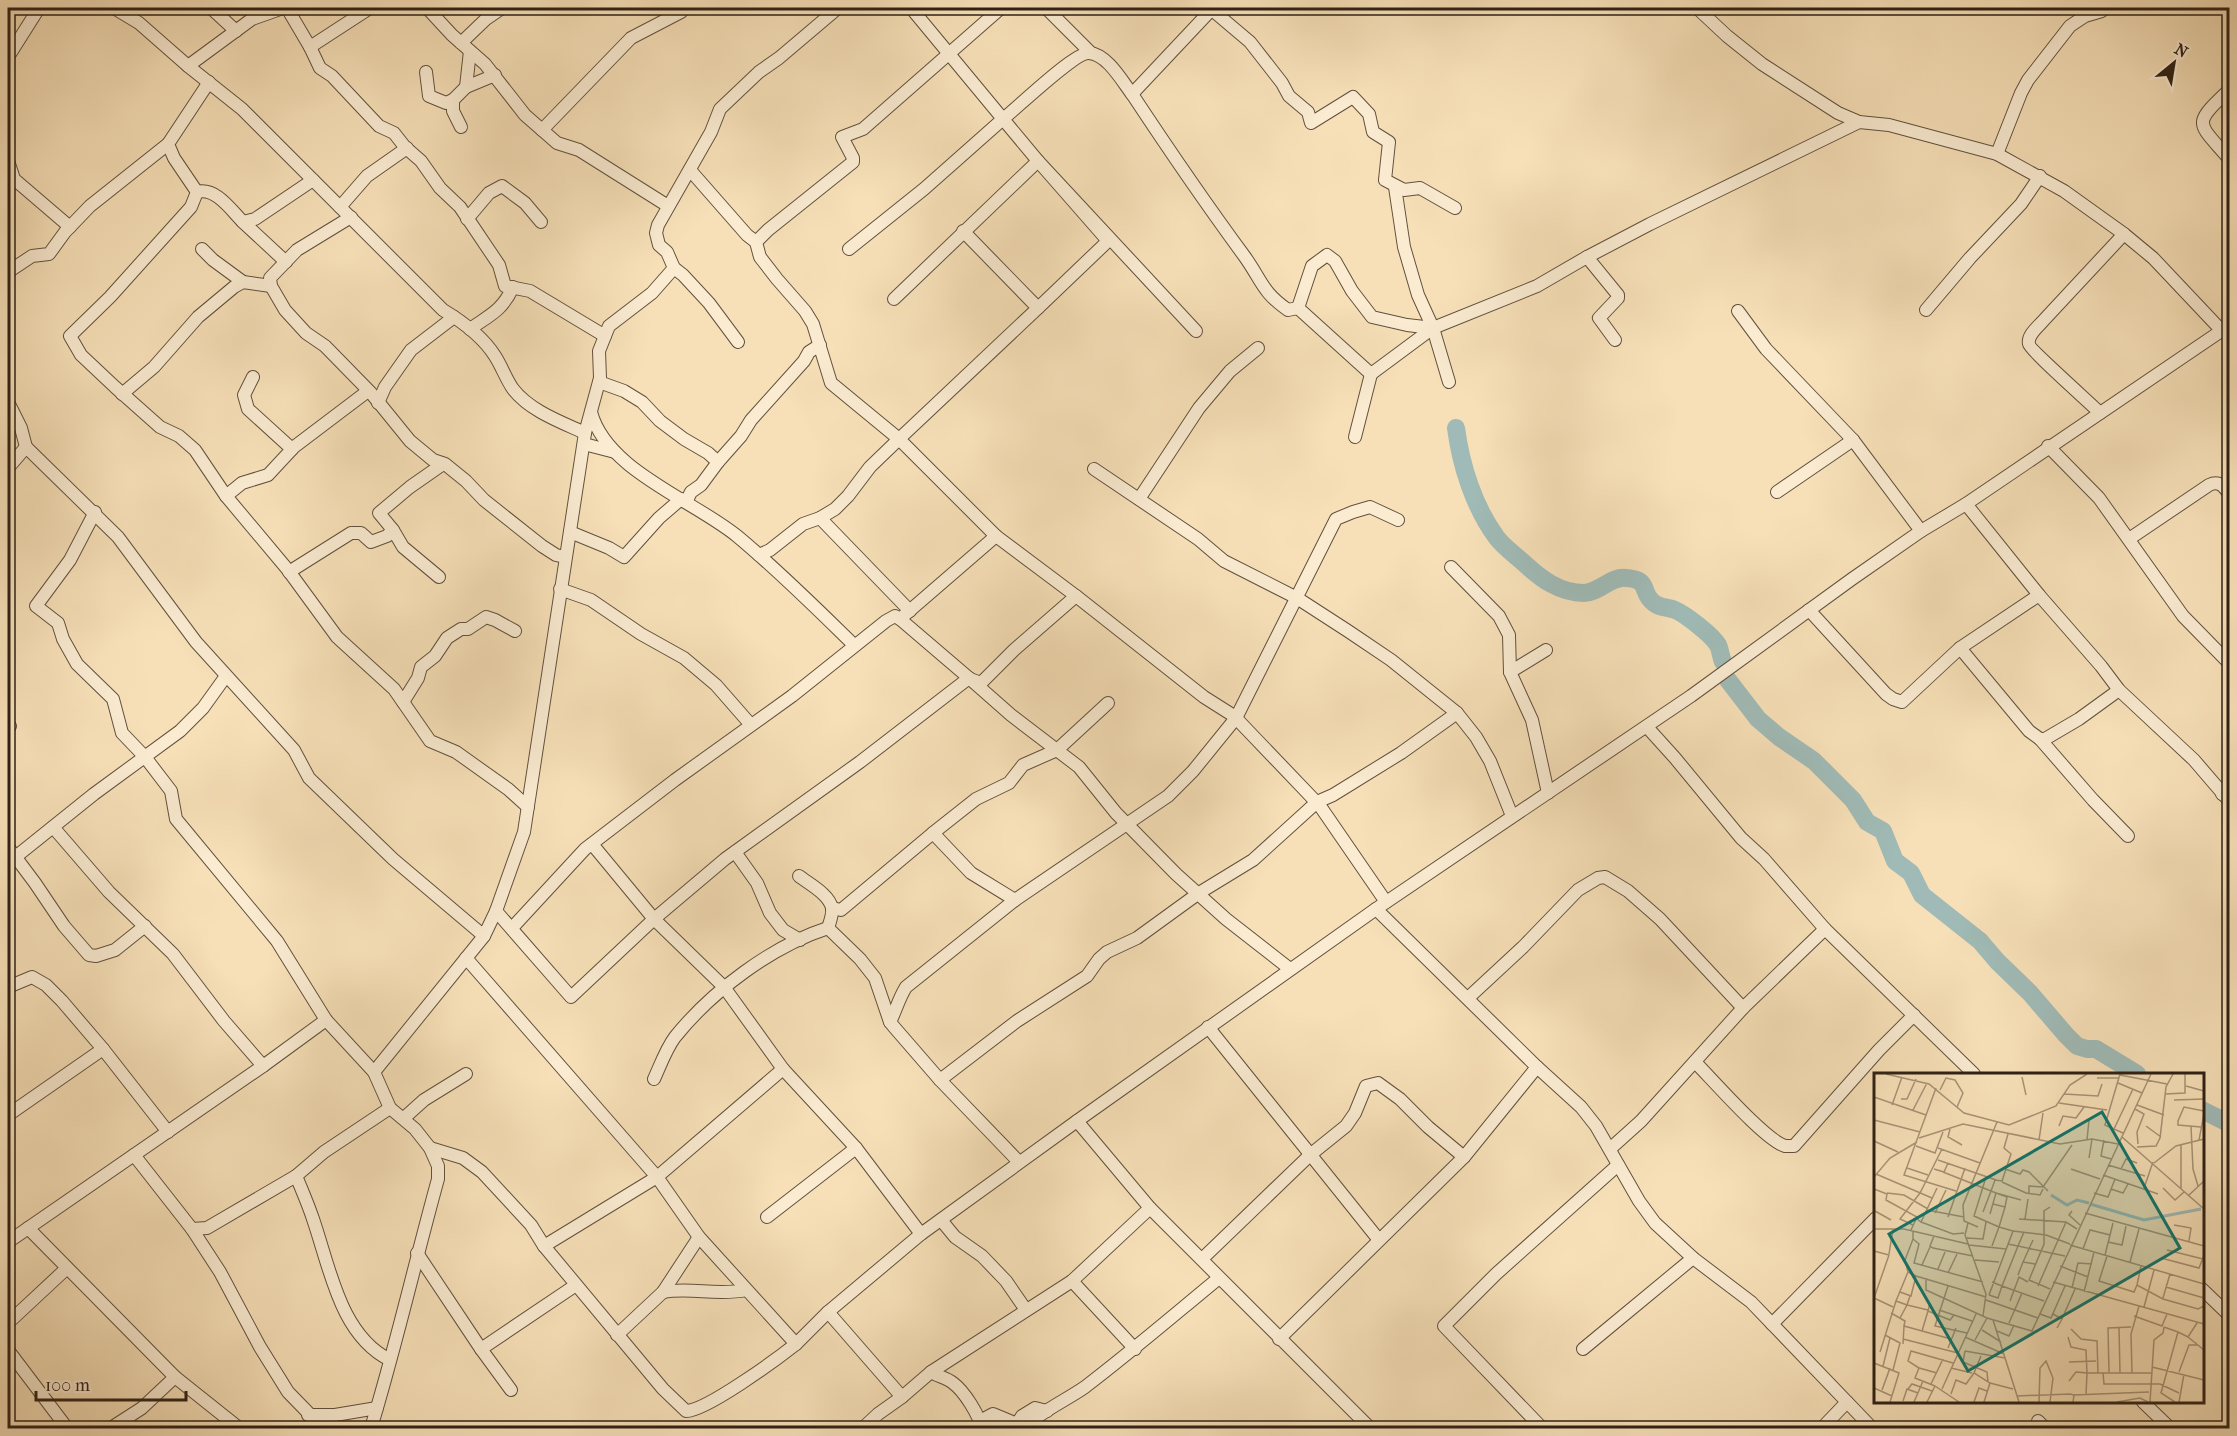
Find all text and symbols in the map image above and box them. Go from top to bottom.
north arrow [2144,33,2204,93]
text: N [2171,39,2192,62]
inset map [1874,1073,2204,1403]
scale bar [36,1364,186,1402]
text: 100 m [45,1375,90,1396]

